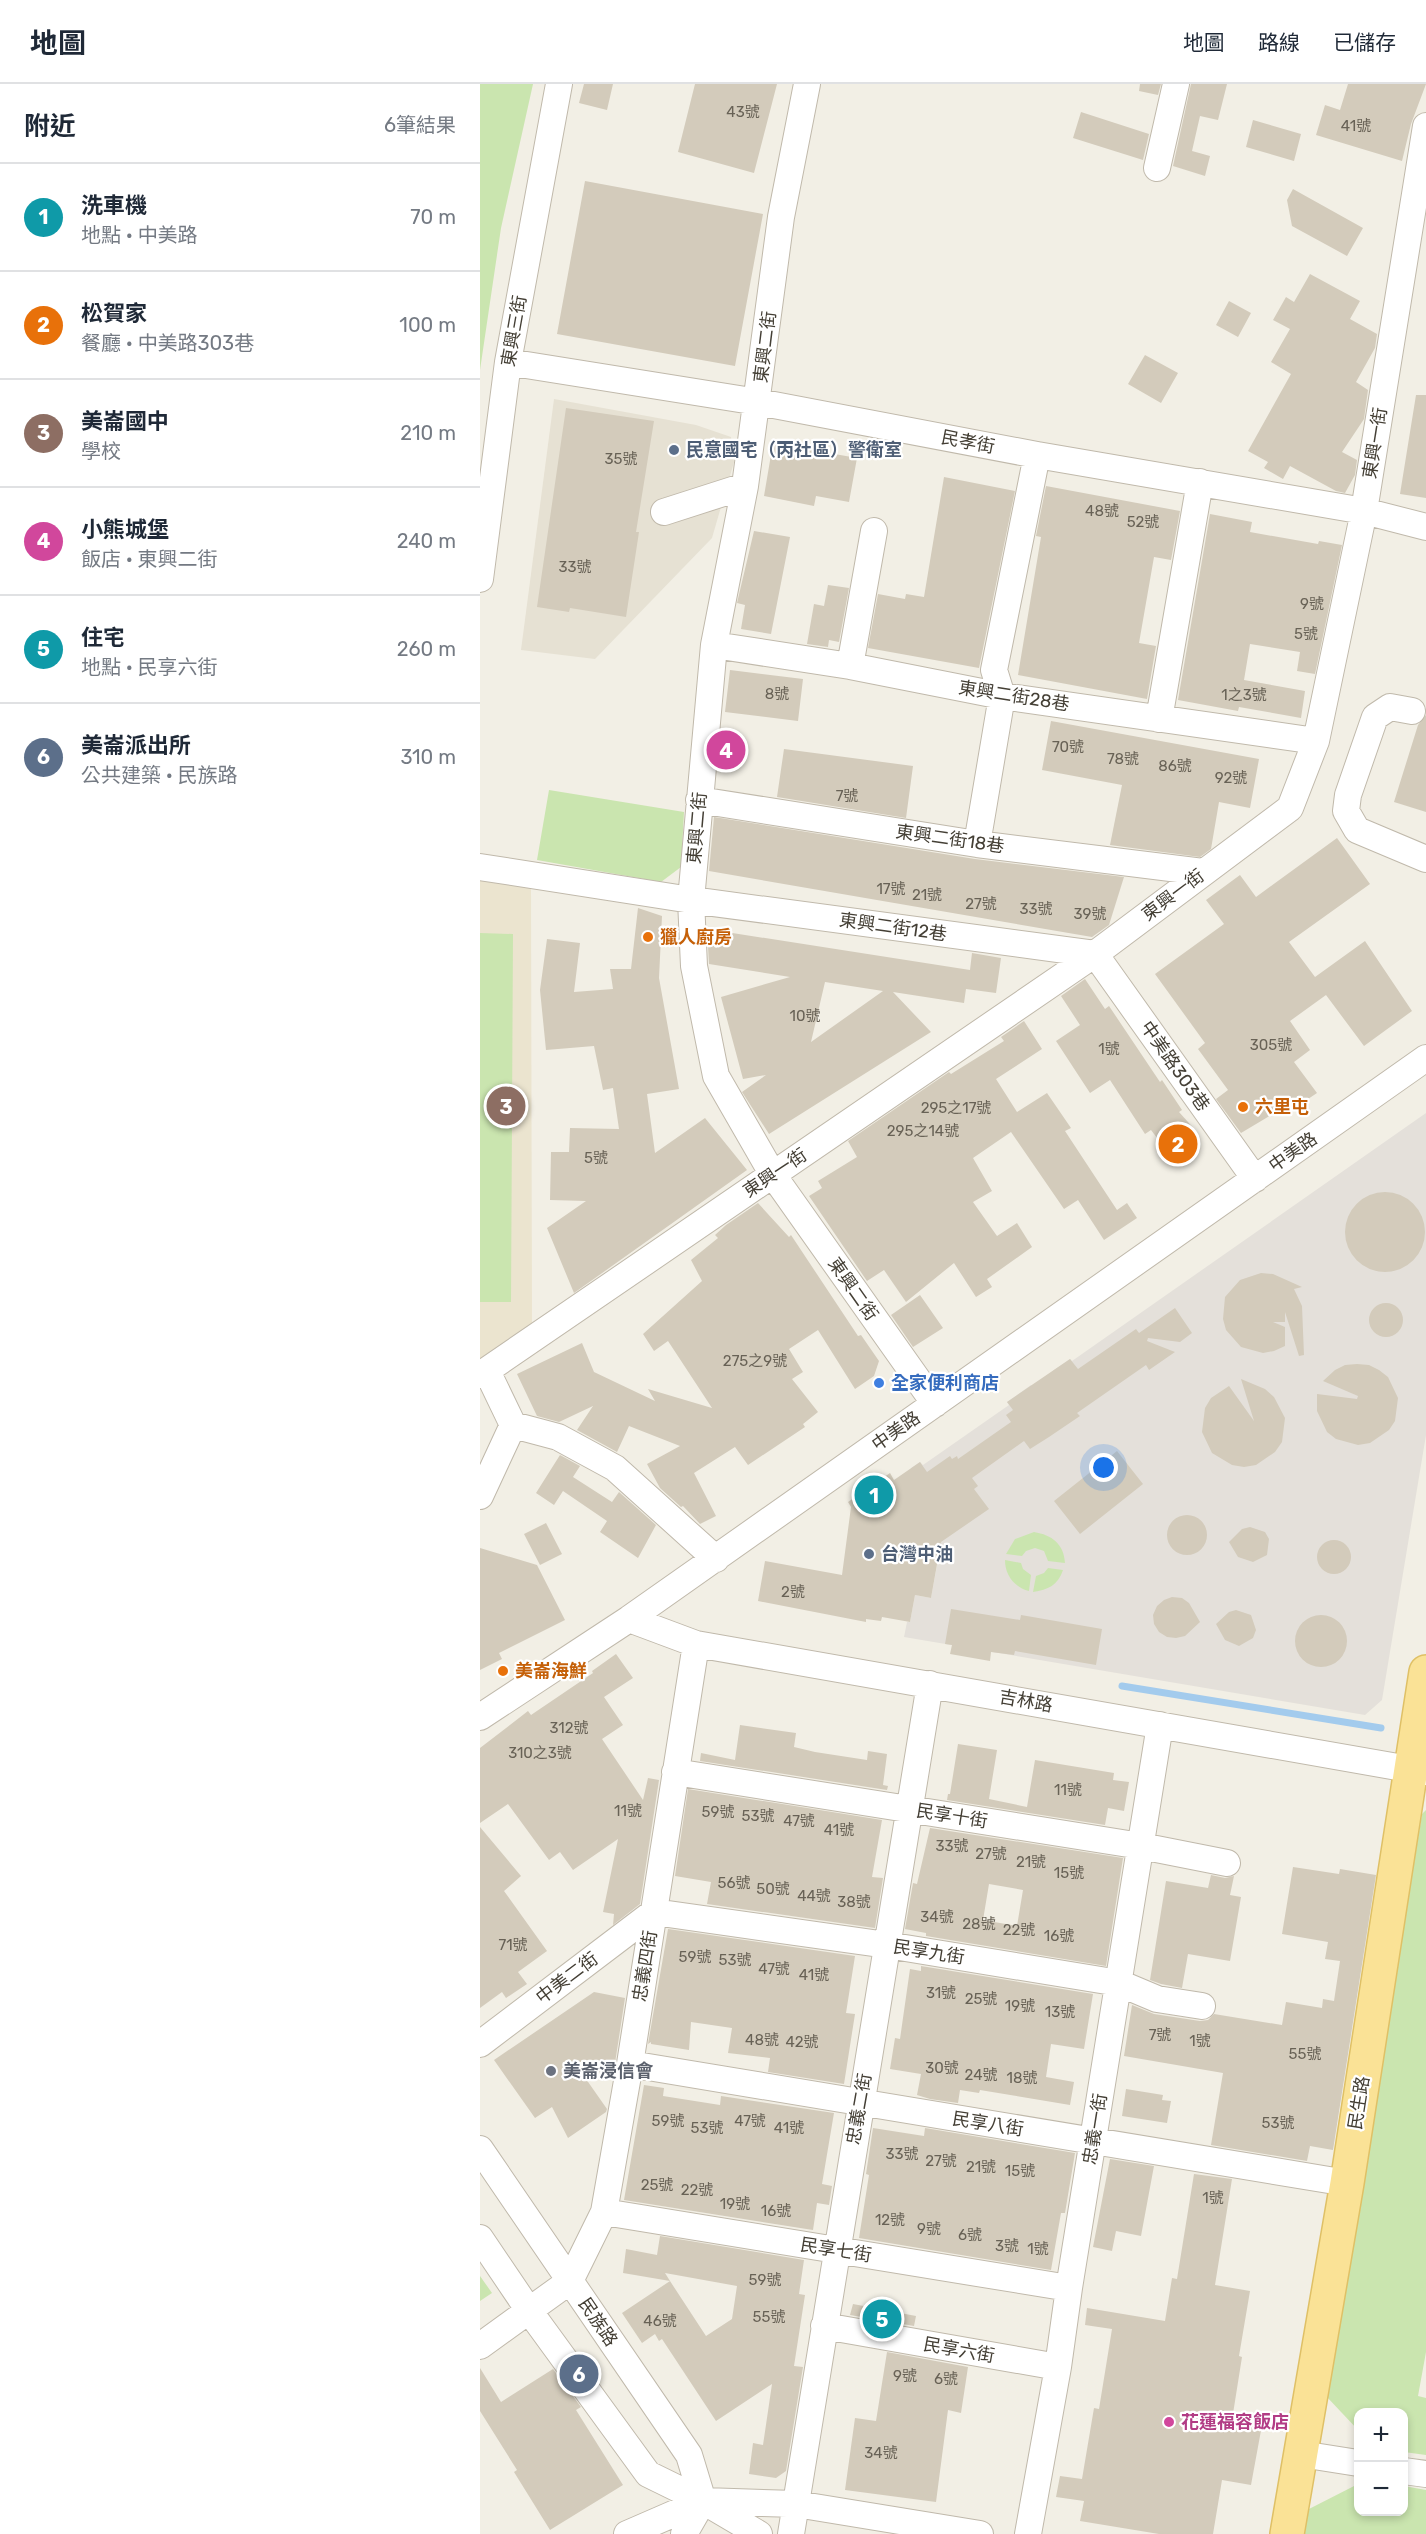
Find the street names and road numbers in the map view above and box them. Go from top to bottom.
street label: 東興三街 [497,294,531,368]
street label: 東興二街 [750,310,780,384]
street label: 東興一街 [1359,406,1391,480]
street label: 民孝街 [939,426,997,458]
street label: 東興二街28巷 [957,676,1071,716]
street label: 東興二街 [683,791,711,865]
street label: 東興二街18巷 [894,821,1006,857]
street label: 東興一街 [1138,865,1208,925]
street label: 東興二街12巷 [838,909,948,945]
street label: 中美路303巷 [1136,1017,1214,1115]
street label: 中美路 [1265,1128,1321,1176]
street label: 東興一街 [739,1144,811,1202]
street label: 東興二街 [823,1253,883,1325]
street label: 中美路 [868,1407,924,1455]
street label: 吉林路 [998,1685,1054,1717]
street label: 民享十街 [915,1800,989,1832]
street label: 忠義四街 [629,1929,661,2003]
street label: 民享九街 [892,1936,966,1968]
street label: 中美二街 [532,1948,602,2008]
street label: 忠義二街 [842,2072,876,2146]
street label: 民生路 [1344,2075,1374,2131]
street label: 忠義一街 [1079,2092,1111,2166]
street label: 民享八街 [951,2108,1025,2140]
street label: 民享七街 [799,2234,873,2266]
street label: 民族路 [574,2293,622,2351]
street label: 民享六街 [922,2333,996,2367]

